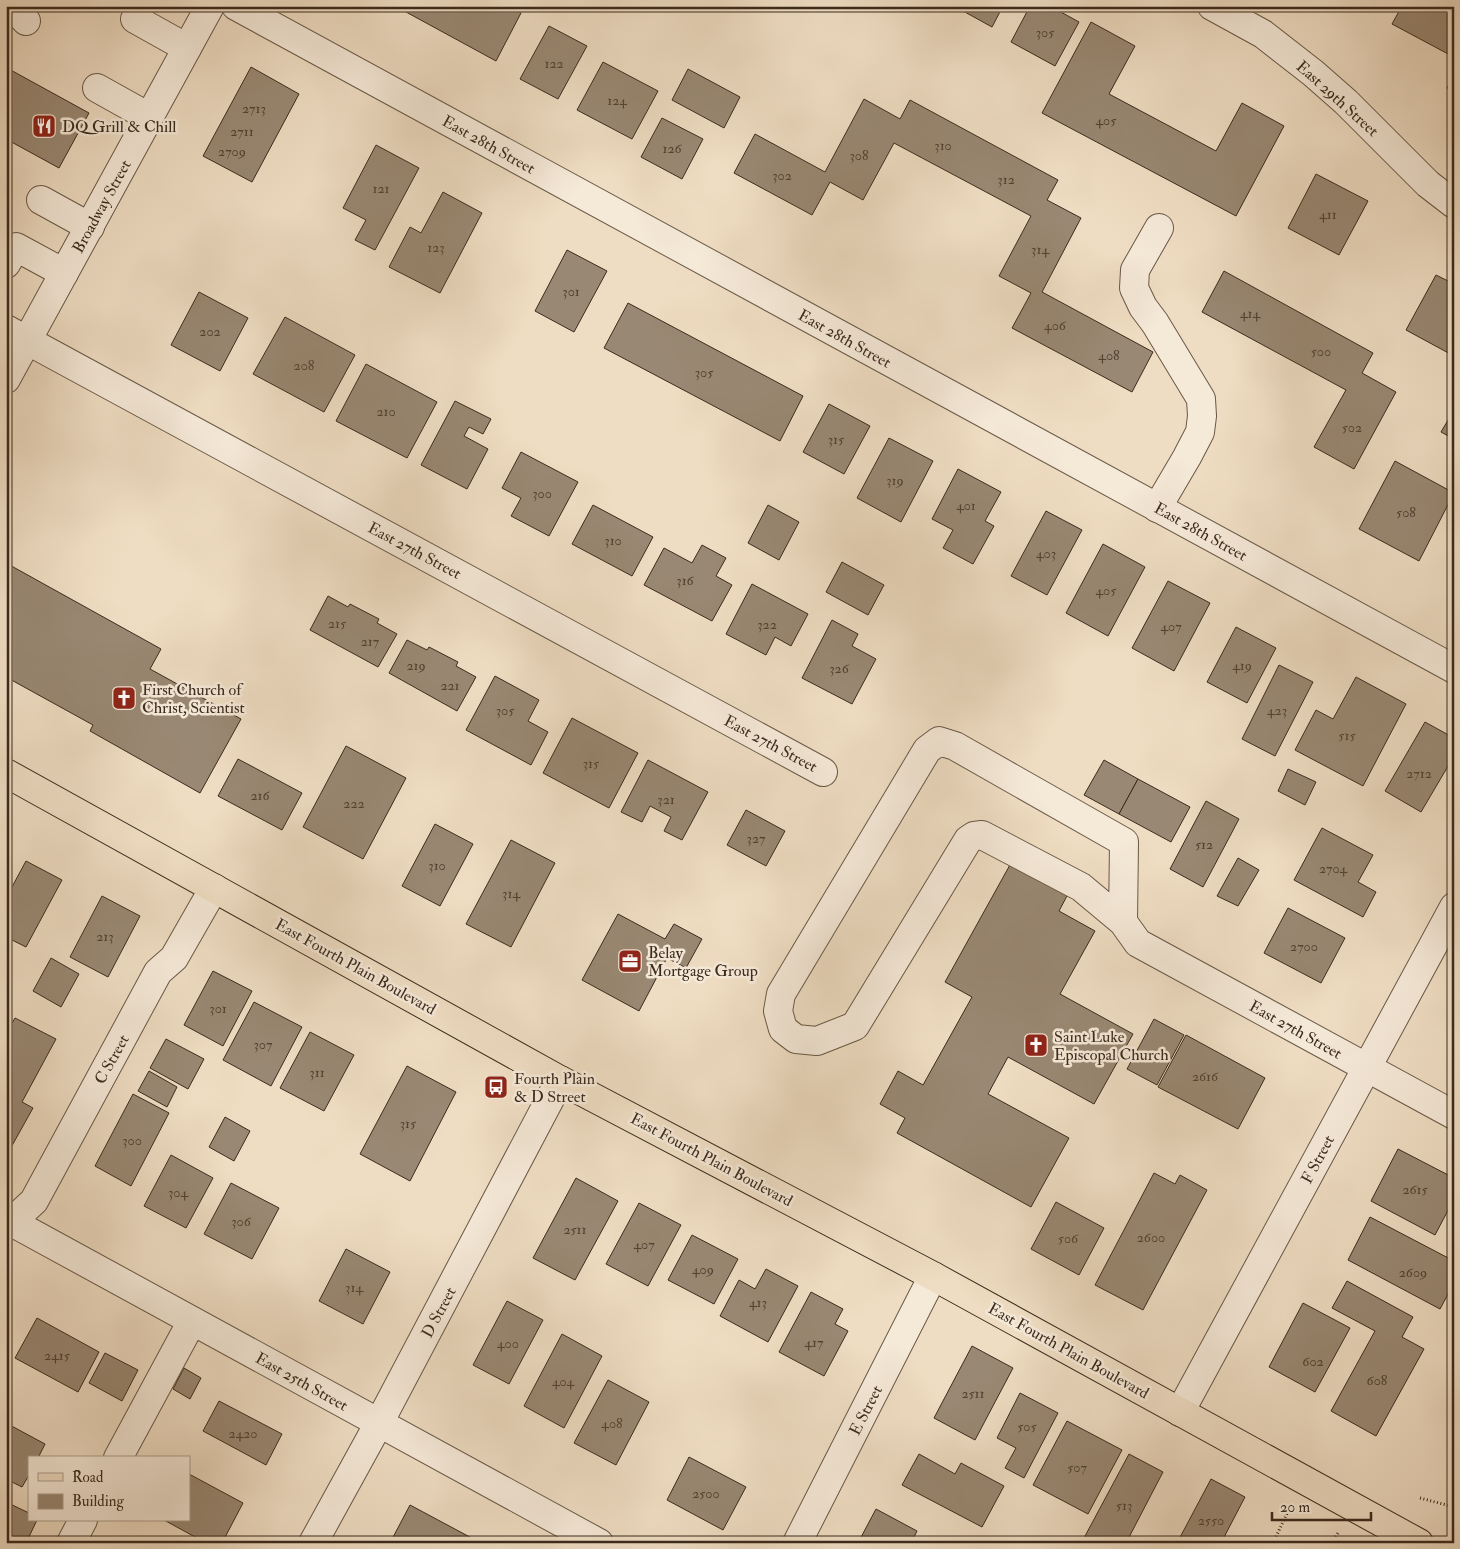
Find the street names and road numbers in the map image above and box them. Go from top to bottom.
street label: East 29th Street [1292,57,1383,141]
street label: East 28th Street [439,111,539,179]
street label: Broadway Street [68,156,136,257]
street label: East 28th Street [795,305,895,373]
street label: East 28th Street [1151,498,1251,566]
street label: East 27th Street [364,518,465,584]
street label: East 27th Street [720,711,821,777]
street label: East Fourth Plain Boulevard [272,914,440,1020]
street label: East 27th Street [1246,996,1345,1064]
street label: C Street [90,1031,134,1088]
street label: East Fourth Plain Boulevard [627,1109,796,1211]
street label: F Street [1297,1132,1339,1187]
street label: D Street [417,1284,461,1341]
street label: East Fourth Plain Boulevard [985,1298,1153,1404]
street label: East 25th Street [252,1348,351,1416]
street label: E Street [845,1382,887,1439]

